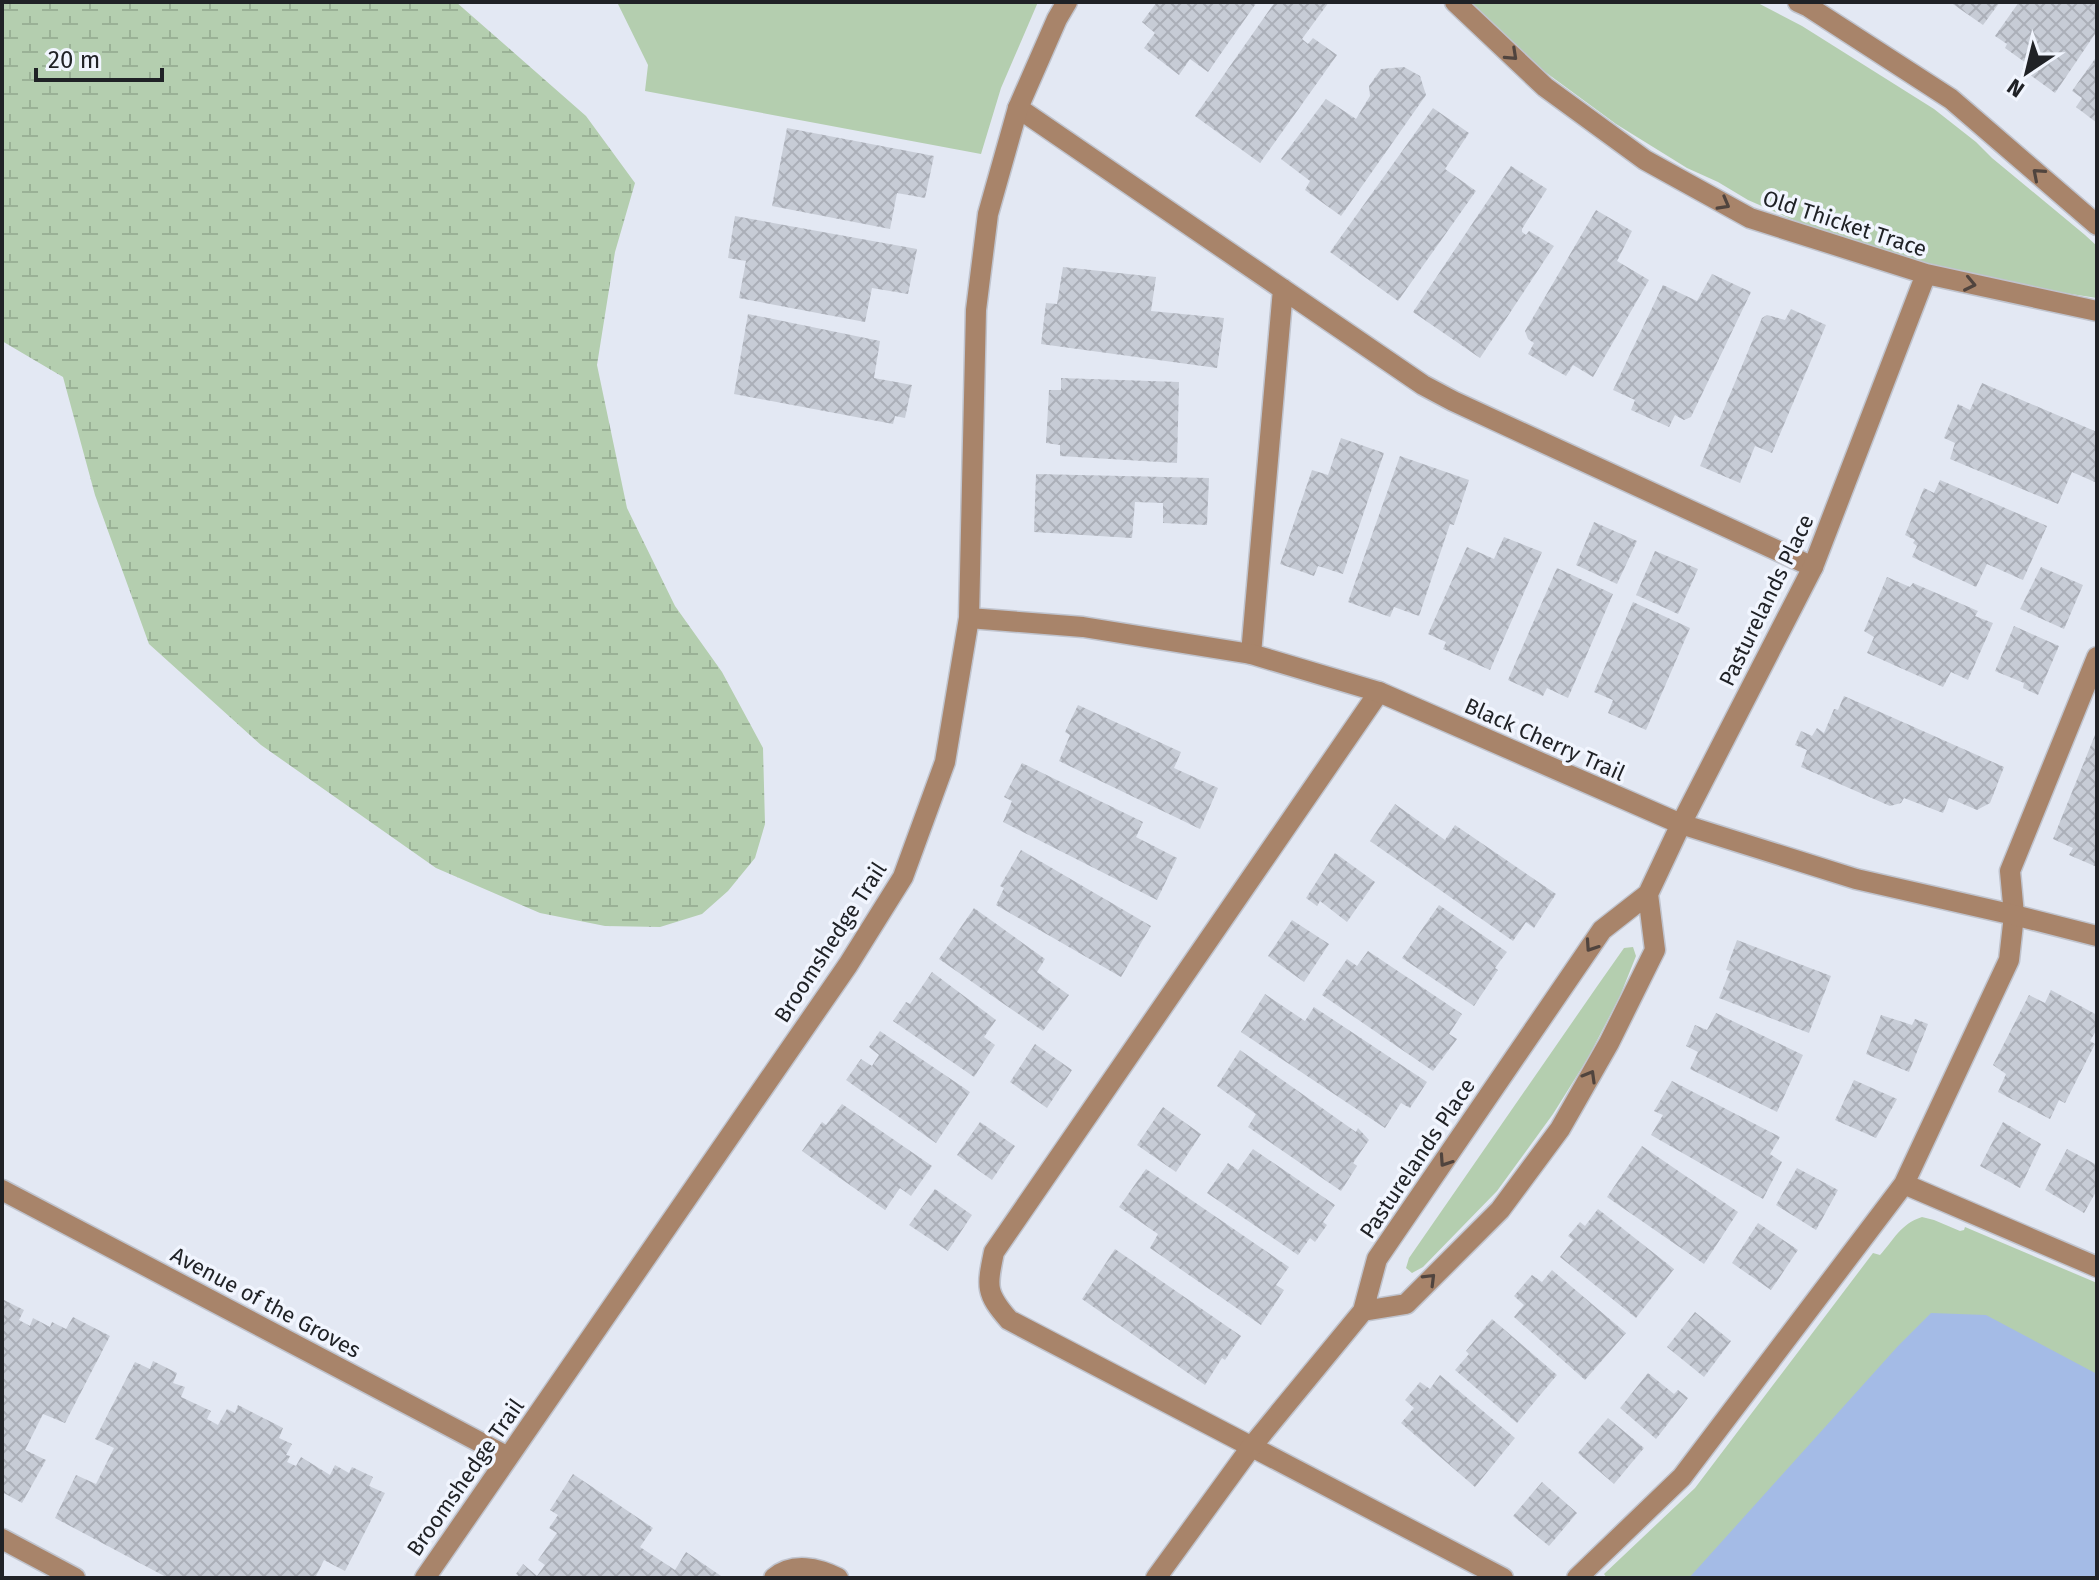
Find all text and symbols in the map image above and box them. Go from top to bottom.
scale bar [36,32,162,82]
north arrow [1987,32,2067,112]
text: 20 m [48,46,100,74]
one-way arrow [1502,46,1517,60]
text: N [2002,73,2030,103]
one-way arrow [2033,170,2047,184]
street label: Old Thicket Trace [1759,184,1930,263]
one-way arrow [1715,194,1730,210]
one-way arrow [1963,275,1977,292]
street label: Pasturelands Place [1713,510,1820,690]
street label: Black Cherry Trail [1460,692,1629,787]
street label: Broomshedge Trail [768,857,892,1028]
one-way arrow [1586,937,1601,951]
one-way arrow [1580,1070,1596,1085]
street label: Pasturelands Place [1354,1073,1481,1244]
one-way arrow [1440,1152,1455,1166]
street label: Avenue of the Groves [166,1241,365,1364]
one-way arrow [1421,1274,1435,1288]
street label: Broomshedge Trail [401,1393,530,1561]

